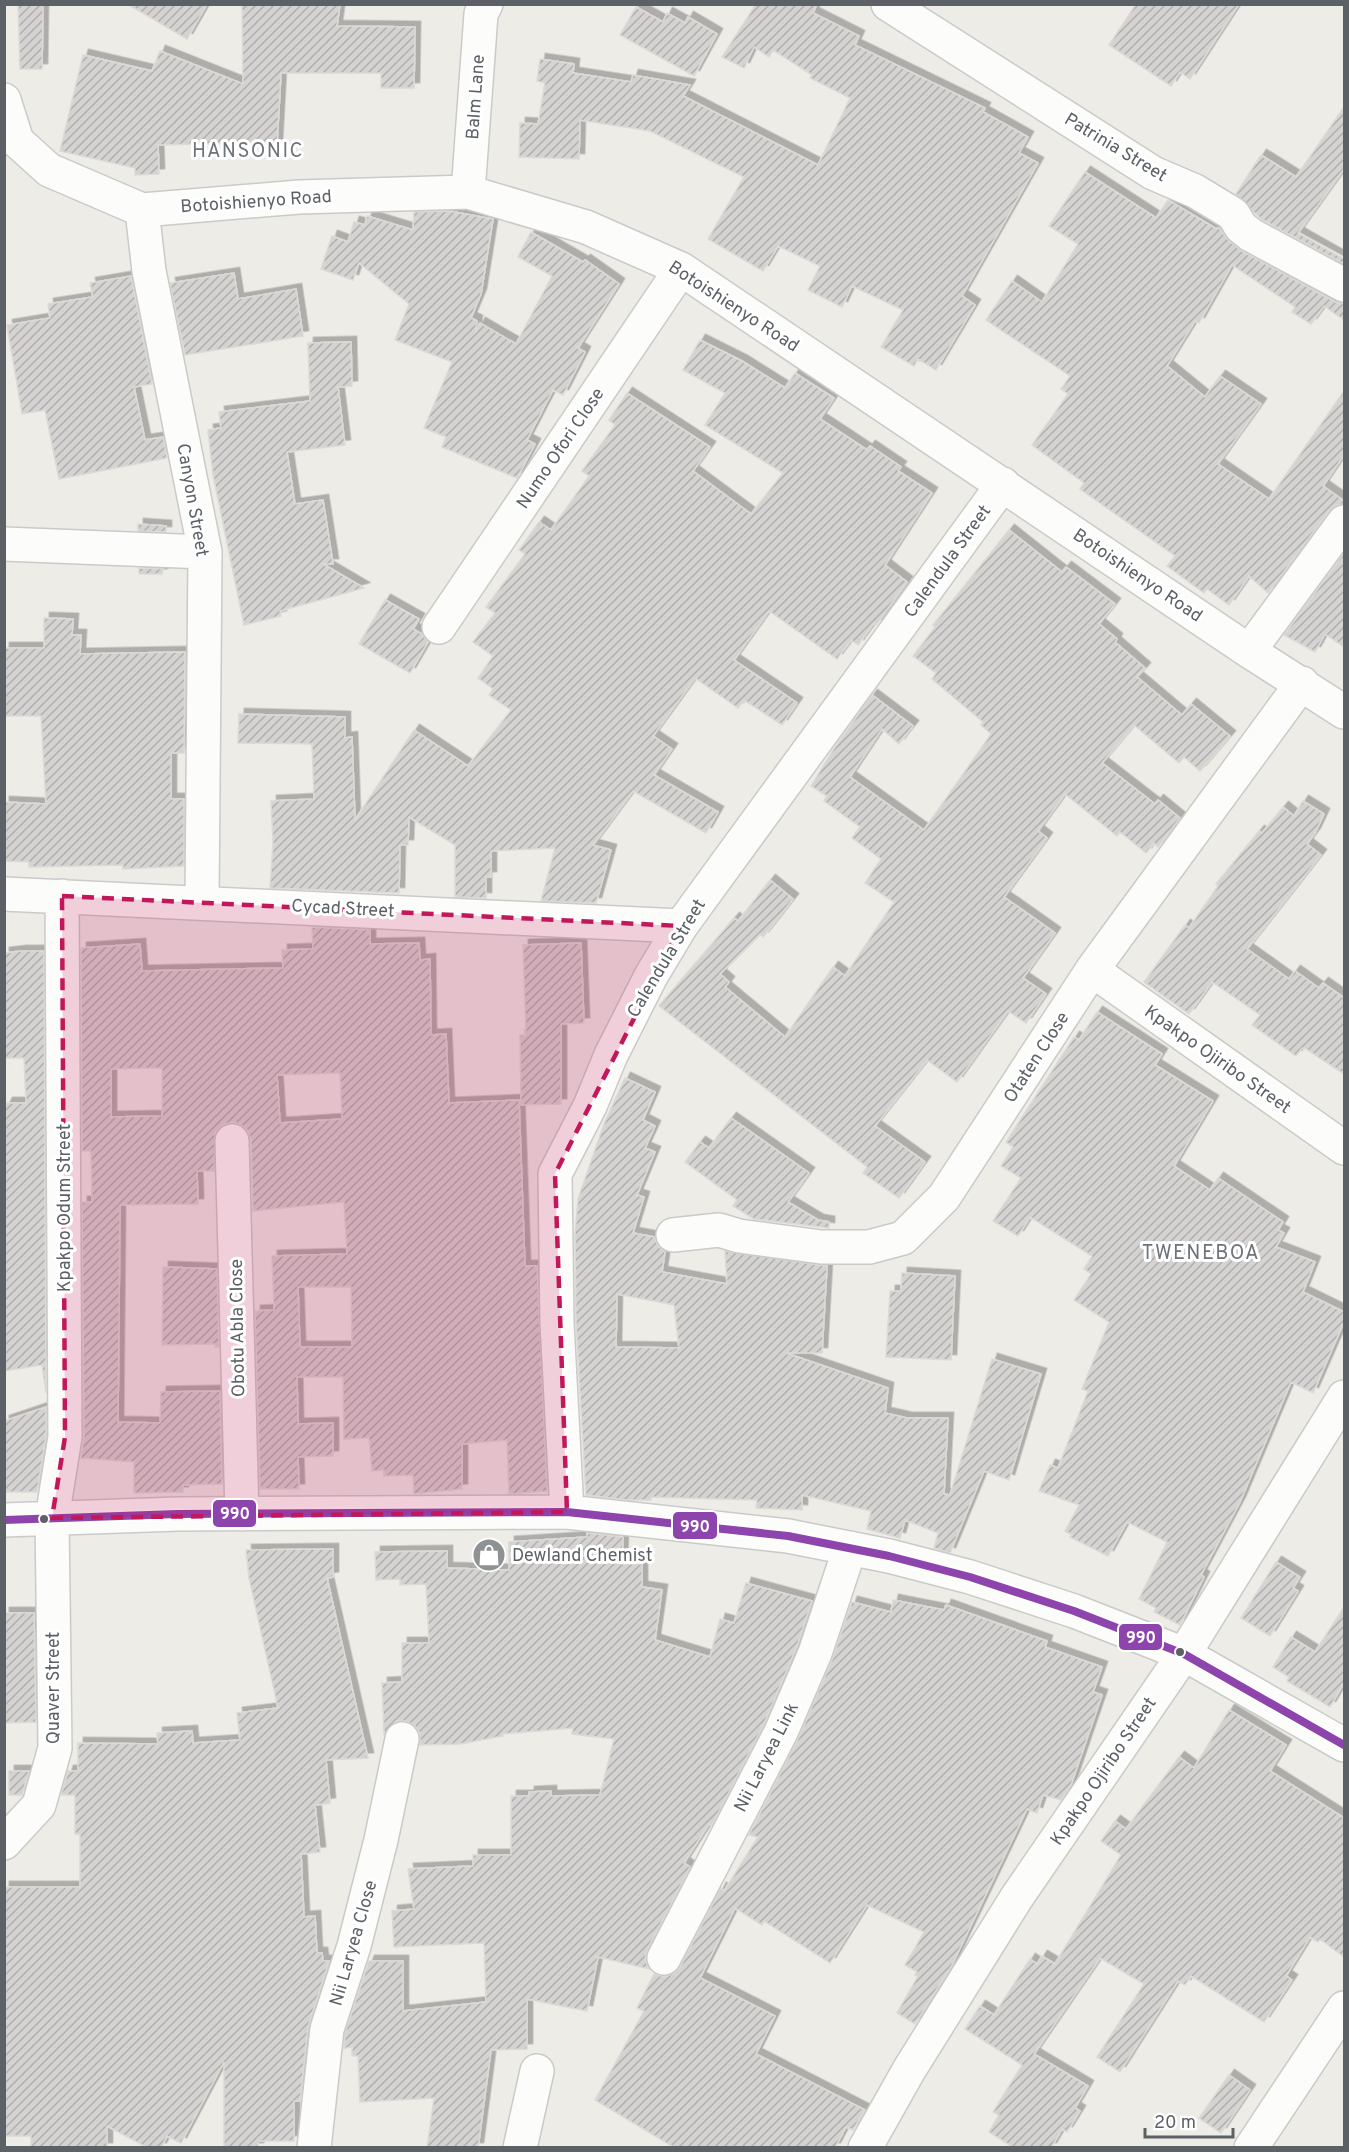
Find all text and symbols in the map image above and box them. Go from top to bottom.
street label: Balm Lane [462,54,491,141]
street label: Patrinia Street [1060,109,1171,188]
district label: HANSONIC [192,139,304,165]
street label: Botoishienyo Road [180,186,333,219]
street label: Botoishienyo Road [663,256,803,358]
street label: Numo Ofori Close [512,384,610,514]
street label: Canyon Street [170,442,213,559]
street label: Calendula Street [899,501,997,623]
street label: Botoishienyo Road [1068,524,1206,628]
street label: Cycad Street [291,895,395,924]
street label: Calendula Street [623,895,712,1022]
street label: Kpakpo Ojiribo Street [1139,1001,1295,1120]
street label: Otaten Close [999,1008,1075,1108]
street label: Kpakpo Odum Street [54,1124,77,1292]
district label: TWENEBOA [1142,1241,1260,1267]
street label: Obotu Abla Close [226,1259,251,1397]
line badge: 990 [212,1499,257,1528]
text: 990 [220,1505,250,1525]
line badge: 990 [672,1511,718,1540]
unlabelled marker [38,1513,50,1525]
text: 990 [680,1518,710,1538]
shop icon: Dewland Chemist [471,1537,507,1573]
place label: Dewland Chemist [512,1545,652,1568]
line badge: 990 [1118,1623,1163,1651]
text: 990 [1126,1629,1156,1649]
street label: Quaver Street [43,1632,66,1744]
unlabelled marker [1174,1646,1186,1658]
street label: Kpakpo Ojiribo Street [1046,1693,1162,1850]
street label: Nii Laryea Link [730,1699,805,1816]
street label: Nii Laryea Close [325,1878,383,2009]
scale bar [1145,2101,1234,2139]
text: 20 m [1154,2112,1196,2135]

